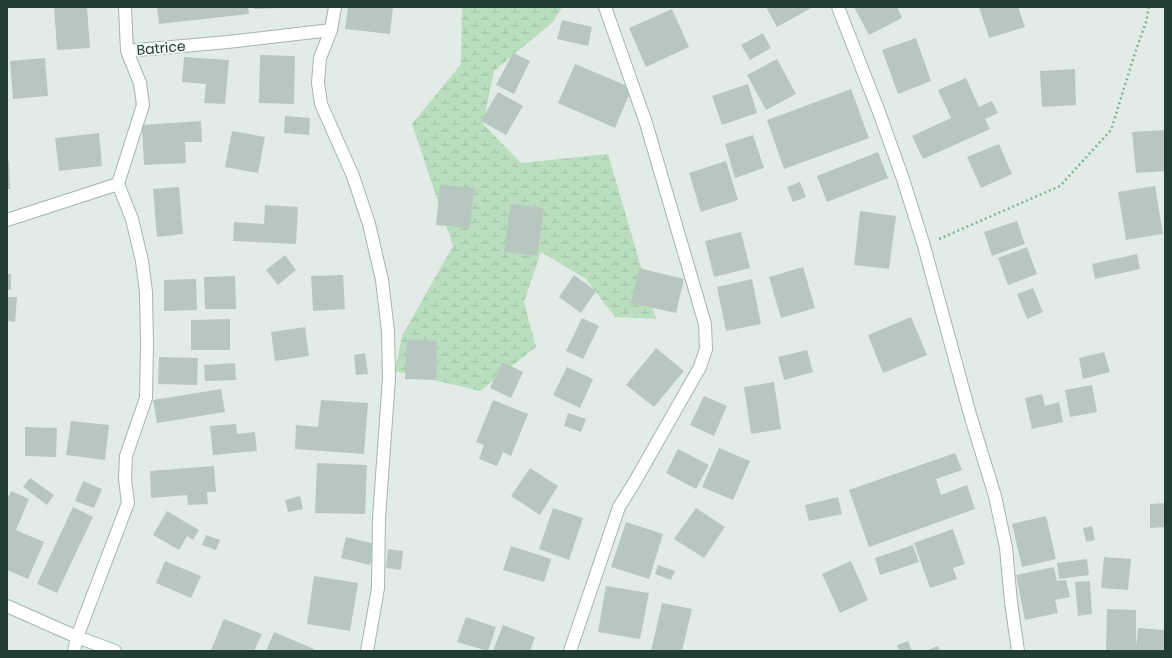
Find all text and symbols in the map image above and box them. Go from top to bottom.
street label: Batrice [136,36,187,60]

